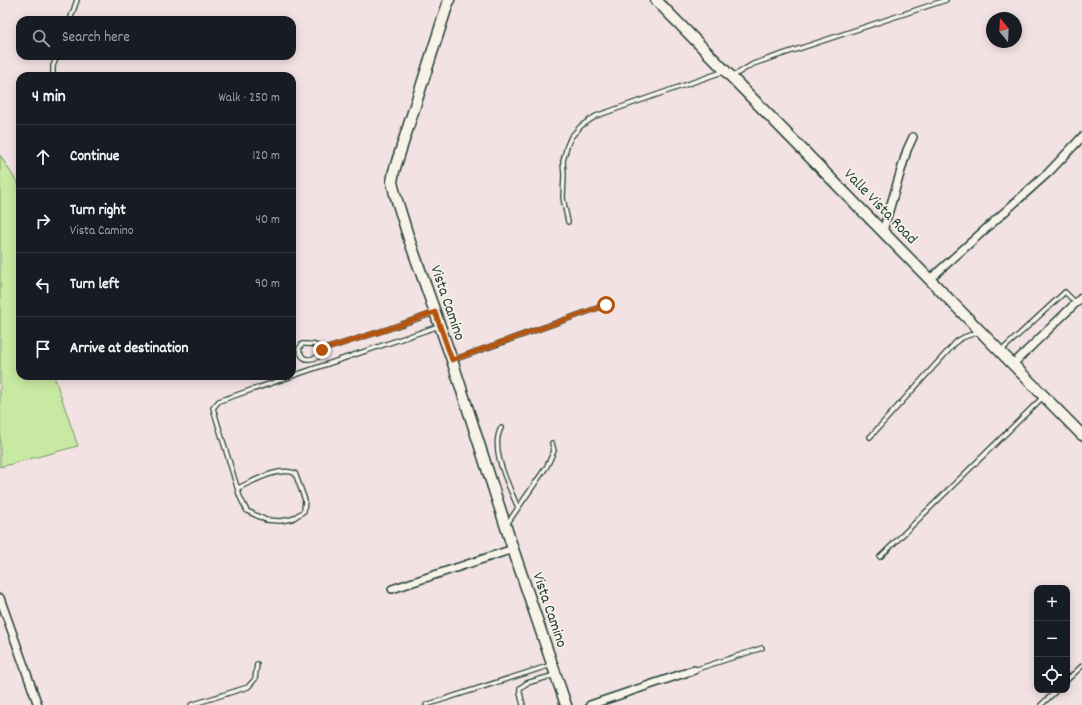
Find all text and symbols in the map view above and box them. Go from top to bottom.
north arrow [986,12,1022,48]
search box [16,16,296,60]
icon: search [30,27,52,49]
text: Search here [62,27,130,49]
text: 4 min [32,86,66,110]
text: Walk · 250 m [218,89,280,108]
icon: ahead [32,146,54,168]
text: Continue [70,146,119,168]
text: 120 m [252,147,280,166]
street label: Valle Vista Road [838,164,922,250]
text: Turn right [70,200,126,222]
icon: right [32,210,54,232]
text: 40 m [256,211,280,230]
text: Vista Camino [70,222,134,241]
street label: Vista Camino [423,262,471,344]
icon: left [32,274,54,296]
text: Turn left [70,274,119,296]
text: 90 m [255,275,280,294]
route start [597,296,615,314]
icon: arrive [32,338,54,360]
text: Arrive at destination [70,338,188,360]
route end [313,341,331,359]
street label: Vista Camino [525,569,573,651]
map controls [1034,585,1070,693]
button: + [1034,585,1070,621]
button: − [1034,621,1070,657]
button: locate [1034,657,1070,693]

